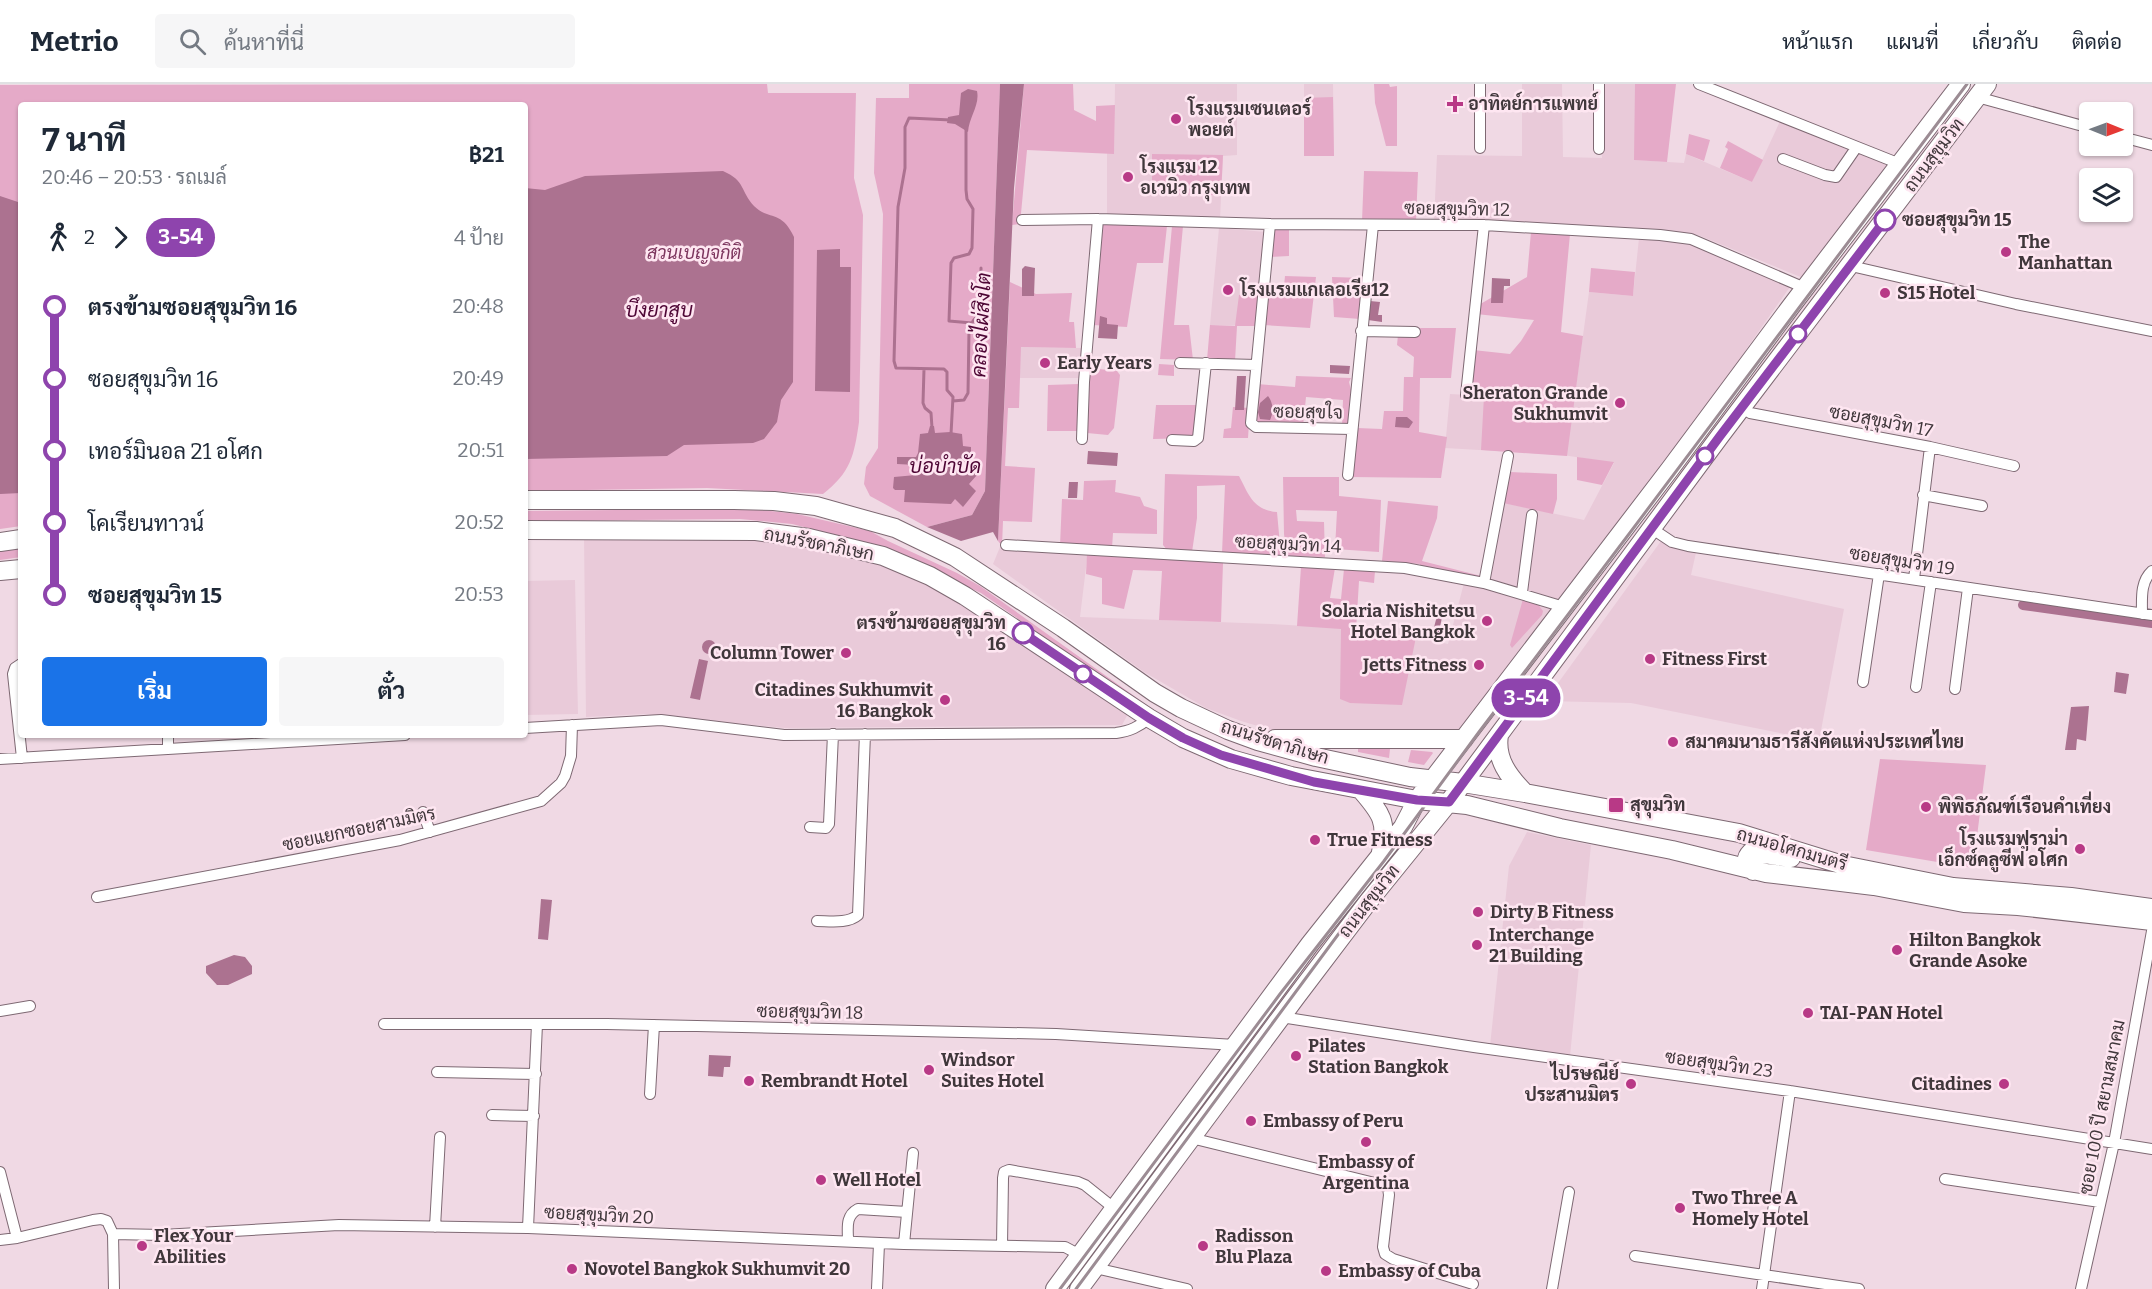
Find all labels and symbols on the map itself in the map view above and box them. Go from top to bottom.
place label: อาทิตย์การแพทย์ [1468,91,1599,115]
marker: อาทิตย์การแพทย์ [1446,95,1464,113]
place label: โรงแรมเซนเตอร์ พอยต์ [1187,96,1312,141]
north arrow [2079,102,2133,156]
marker: โรงแรมเซนเตอร์ พอยต์ [1169,112,1183,126]
street label: ถนนสุขุมวิท [1899,114,1970,197]
place label: โรงแรม 12 อเวนิว กรุงเทพ [1139,154,1251,202]
marker: โรงแรม 12 อเวนิว กรุงเทพ [1121,170,1135,184]
street label: ซอยสุขุมวิท 12 [1404,197,1510,222]
place label: ซอยสุขุมวิท 15 [1902,208,2012,234]
marker: ซอยสุขุมวิท 15 [1874,209,1896,231]
place label: The Manhattan [2018,231,2113,274]
park label: สวนเบญจกิติ [647,242,742,264]
marker: The Manhattan [1999,245,2013,259]
water label: คลองไผ่สิงโต [965,272,996,378]
place label: โรงแรมแกเลอเรีย12 [1239,277,1389,301]
place label: S15 Hotel [1897,282,1976,304]
marker: โรงแรมแกเลอเรีย12 [1221,283,1235,297]
marker: S15 Hotel [1878,286,1892,300]
water label: บึงยาสูบ [625,297,693,325]
unlabelled marker [1789,325,1807,343]
place label: Early Years [1057,352,1152,374]
marker: Early Years [1038,356,1052,370]
place label: Sheraton Grande Sukhumvit [1463,382,1608,425]
marker: Sheraton Grande Sukhumvit [1613,396,1627,410]
street label: ซอยสุขใจ [1273,398,1343,425]
street label: ซอยสุขุมวิท 17 [1827,400,1935,443]
unlabelled marker [1696,447,1714,465]
water label: บ่อบำบัด [909,454,981,478]
street label: ถนนรัชดาภิเษก [762,523,876,565]
street label: ซอยสุขุมวิท 14 [1234,530,1342,559]
street label: ซอยสุขุมวิท 19 [1847,542,1956,581]
place label: Solaria Nishitetsu Hotel Bangkok [1322,600,1476,643]
place label: ตรงข้ามซอยสุขุมวิท 16 [856,611,1006,655]
marker: Solaria Nishitetsu Hotel Bangkok [1480,614,1494,628]
marker: ตรงข้ามซอยสุขุมวิท 16 [1012,622,1034,644]
place label: Column Tower [710,642,835,664]
marker: Column Tower [839,646,853,660]
place label: Fitness First [1662,648,1767,670]
marker: Fitness First [1643,652,1657,666]
place label: Jetts Fitness [1362,654,1467,676]
marker: Jetts Fitness [1472,658,1486,672]
unlabelled marker [1074,665,1092,683]
line badge: 3-54 [1484,678,1568,718]
place label: Citadines Sukhumvit 16 Bangkok [754,679,933,722]
marker: Citadines Sukhumvit 16 Bangkok [938,693,952,707]
street label: ถนนรัชดาภิเษก [1218,715,1332,769]
place label: สมาคมนามธารีสังคัตแห่งประเทศไทย [1685,729,1964,753]
marker: สมาคมนามธารีสังคัตแห่งประเทศไทย [1666,735,1680,749]
place label: พิพิธภัณฑ์เรือนคำเที่ยง [1938,791,2111,818]
place label: สุขุมวิท [1630,793,1685,819]
marker: สุขุมวิท [1607,796,1625,814]
marker: พิพิธภัณฑ์เรือนคำเที่ยง [1919,800,1933,814]
street label: ซอยแยกซอยสามมิตร [280,802,438,856]
street label: ถนนอโศกมนตรี [1734,821,1851,875]
place label: โรงแรมฟูราม่า เอ็กซ์คลูซีฟ อโศก [1938,826,2068,873]
place label: True Fitness [1327,829,1433,851]
marker: True Fitness [1308,833,1322,847]
marker: โรงแรมฟูราม่า เอ็กซ์คลูซีฟ อโศก [2073,842,2087,856]
street label: ถนนสุขุมวิท [1334,860,1405,943]
place label: Dirty B Fitness [1490,901,1614,923]
marker: Dirty B Fitness [1471,905,1485,919]
place label: Interchange 21 Building [1489,924,1594,967]
place label: Hilton Bangkok Grande Asoke [1909,929,2041,972]
marker: Interchange 21 Building [1470,938,1484,952]
marker: Hilton Bangkok Grande Asoke [1890,943,1904,957]
street label: ซอยสุขุมวิท 18 [756,1000,864,1025]
place label: TAI-PAN Hotel [1820,1002,1943,1024]
marker: TAI-PAN Hotel [1801,1006,1815,1020]
street label: ซอย 100 ปี สยามสมาคม [2073,1018,2130,1196]
place label: Pilates Station Bangkok [1308,1035,1449,1078]
street label: ซอยสุขุมวิท 23 [1663,1046,1774,1083]
place label: Windsor Suites Hotel [941,1049,1045,1092]
marker: Pilates Station Bangkok [1289,1049,1303,1063]
place label: ไปรษณีย์ ประสานมิตร [1525,1061,1620,1106]
marker: Windsor Suites Hotel [922,1063,936,1077]
place label: Rembrandt Hotel [761,1070,908,1092]
place label: Citadines [1911,1073,1992,1095]
marker: Rembrandt Hotel [742,1074,756,1088]
marker: ไปรษณีย์ ประสานมิตร [1624,1077,1638,1091]
marker: Citadines [1997,1077,2011,1091]
place label: Embassy of Peru [1263,1110,1404,1132]
marker: Embassy of Peru [1244,1114,1258,1128]
marker: Embassy of Argentina [1359,1135,1373,1149]
place label: Embassy of Argentina [1318,1151,1416,1194]
place label: Well Hotel [833,1169,922,1191]
marker: Well Hotel [814,1173,828,1187]
place label: Two Three A Homely Hotel [1692,1187,1809,1230]
street label: ซอยสุขุมวิท 20 [543,1201,655,1230]
marker: Two Three A Homely Hotel [1673,1201,1687,1215]
place label: Flex Your Abilities [154,1225,234,1268]
place label: Radisson Blu Plaza [1215,1225,1294,1268]
marker: Flex Your Abilities [135,1239,149,1253]
marker: Radisson Blu Plaza [1196,1239,1210,1253]
place label: Novotel Bangkok Sukhumvit 20 [584,1258,851,1280]
place label: Embassy of Cuba [1338,1260,1481,1282]
marker: Novotel Bangkok Sukhumvit 20 [565,1262,579,1276]
marker: Embassy of Cuba [1319,1264,1333,1278]

